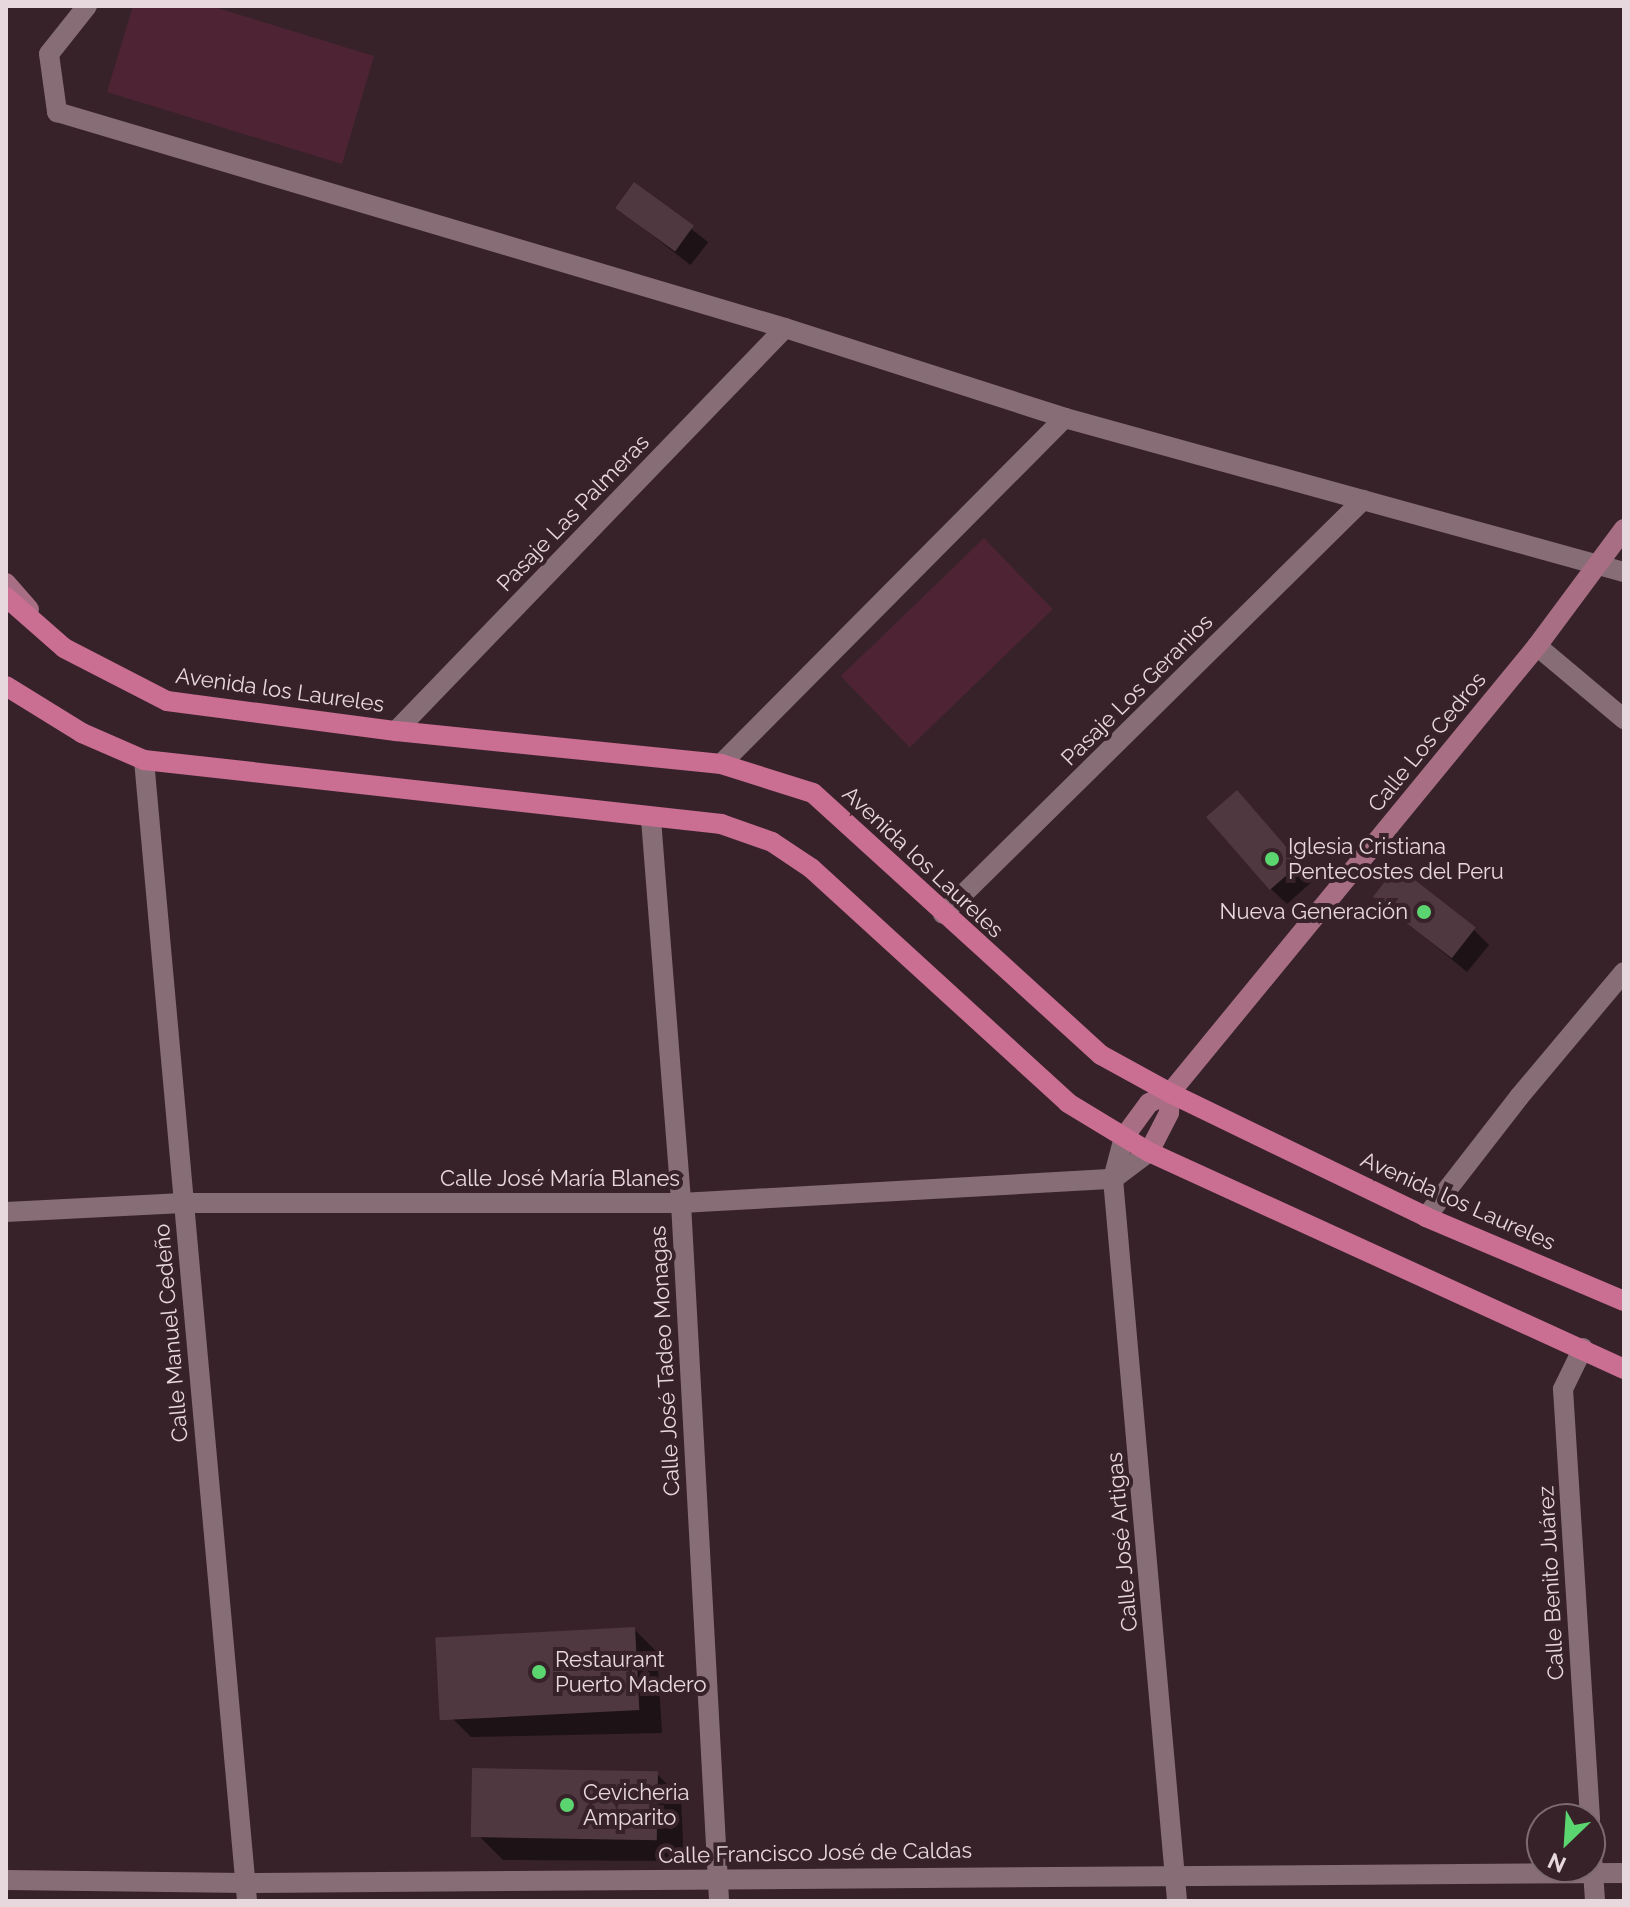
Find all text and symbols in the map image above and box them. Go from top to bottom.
street label: Pasaje Las Palmeras [491,429,655,597]
street label: Pasaje Los Geranios [1056,609,1218,771]
street label: Avenida los Laureles [174,662,386,718]
street label: Calle Los Cedros [1363,667,1491,817]
street label: Avenida los Laureles [837,781,1009,943]
place label: Iglesia Cristiana Pentecostes del Peru [1288,833,1505,884]
marker: Iglesia Cristiana Pentecostes del Peru [1263,850,1281,868]
place label: Nueva Generación [1219,899,1408,925]
marker: Nueva Generación [1415,903,1433,921]
street label: Avenida los Laureles [1357,1146,1559,1256]
street label: Calle José María Blanes [440,1166,680,1192]
street label: Calle Manuel Cedeño [148,1222,194,1444]
street label: Calle José Tadeo Monagas [645,1225,685,1497]
street label: Calle José Artigas [1101,1451,1143,1633]
street label: Calle Benito Juárez [1533,1485,1569,1681]
place label: Restaurant Puerto Madero [555,1646,706,1698]
marker: Restaurant Puerto Madero [530,1663,548,1681]
place label: Cevicheria Amparito [583,1779,690,1830]
marker: Cevicheria Amparito [558,1796,576,1814]
north arrow [1526,1803,1606,1883]
street label: Calle Francisco José de Caldas [658,1837,972,1869]
text: N [1544,1848,1570,1878]

